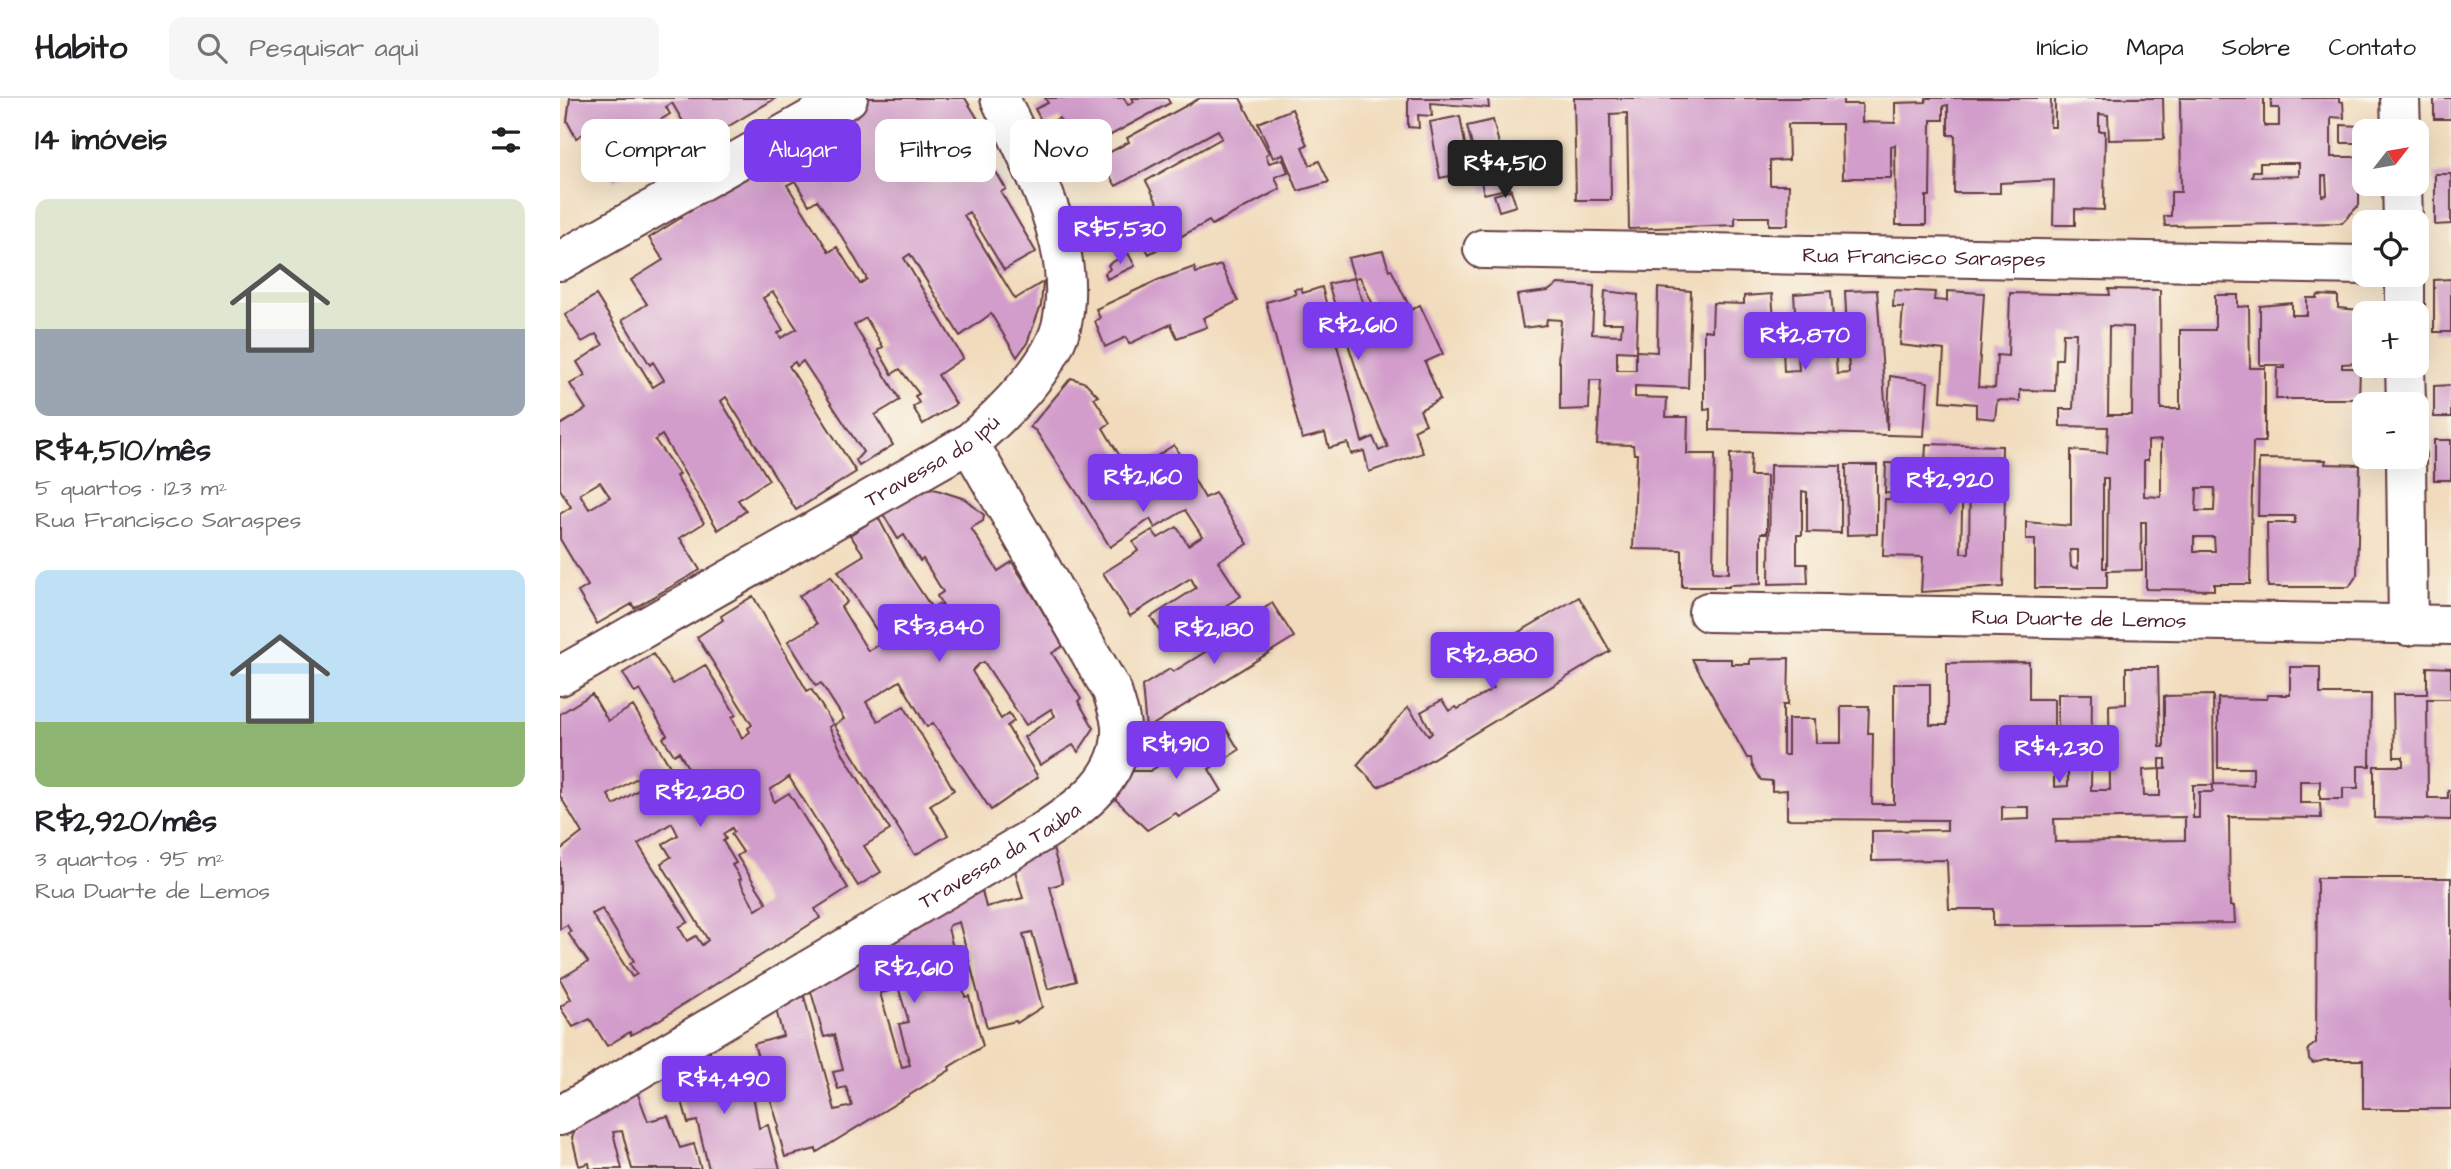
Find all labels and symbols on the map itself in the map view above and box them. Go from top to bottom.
north arrow [2352,119,2429,196]
pin: R$4,510 [1440,140,1570,200]
pin: R$5,530 [1055,206,1185,266]
street label: Rua Francisco Saraspes [1802,240,2046,274]
pin: R$2,610 [1293,302,1423,362]
pin: R$2,870 [1740,313,1870,372]
street label: Travessa do Ipú [859,408,1006,514]
pin: R$2,160 [1078,454,1208,514]
pin: R$2,920 [1885,458,2015,517]
street label: Rua Duarte de Lemos [1971,602,2187,635]
pin: R$3,840 [874,604,1004,664]
pin: R$2,180 [1149,606,1279,666]
pin: R$2,880 [1427,632,1557,692]
pin: R$1,910 [1111,722,1241,781]
pin: R$4,230 [1994,726,2124,785]
pin: R$2,280 [635,770,765,829]
street label: Travessa da Taúba [913,795,1087,916]
pin: R$2,610 [849,946,979,1005]
pin: R$4,490 [659,1056,789,1116]

